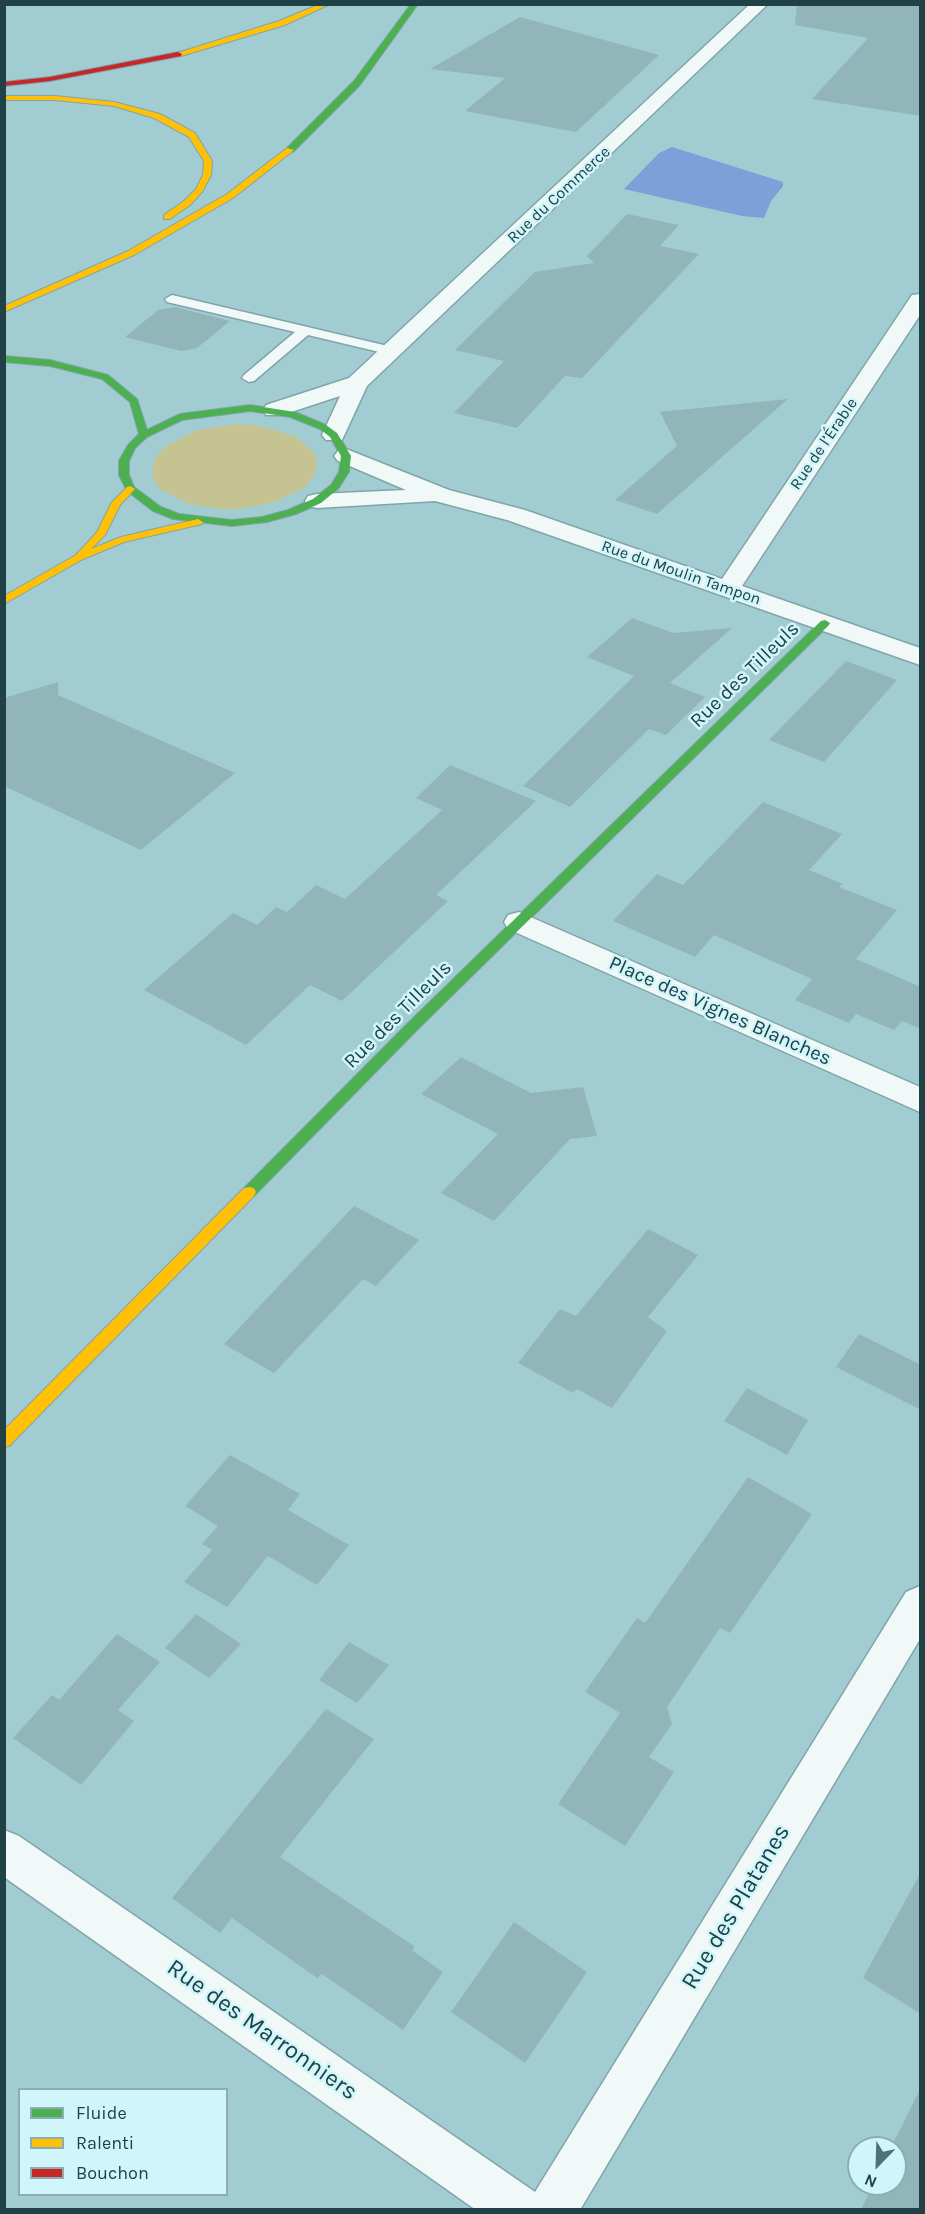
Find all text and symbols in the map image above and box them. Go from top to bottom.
street label: Rue du Commerce [504,142,614,248]
street label: Rue de l’Érable [786,394,862,494]
street label: Rue du Moulin Tampon [599,537,763,609]
street label: Rue des Tilleuls [685,617,805,733]
street label: Place des Vignes Blanches [605,951,835,1071]
street label: Rue des Tilleuls [339,956,457,1074]
street label: Rue des Platanes [676,1819,796,1995]
street label: Rue des Marronniers [161,1953,363,2107]
legend [18,2088,228,2196]
text: Fluide [76,2102,127,2124]
text: Ralenti [76,2132,134,2154]
north arrow [847,2136,907,2196]
text: Bouchon [76,2162,149,2184]
text: N [862,2170,880,2192]

